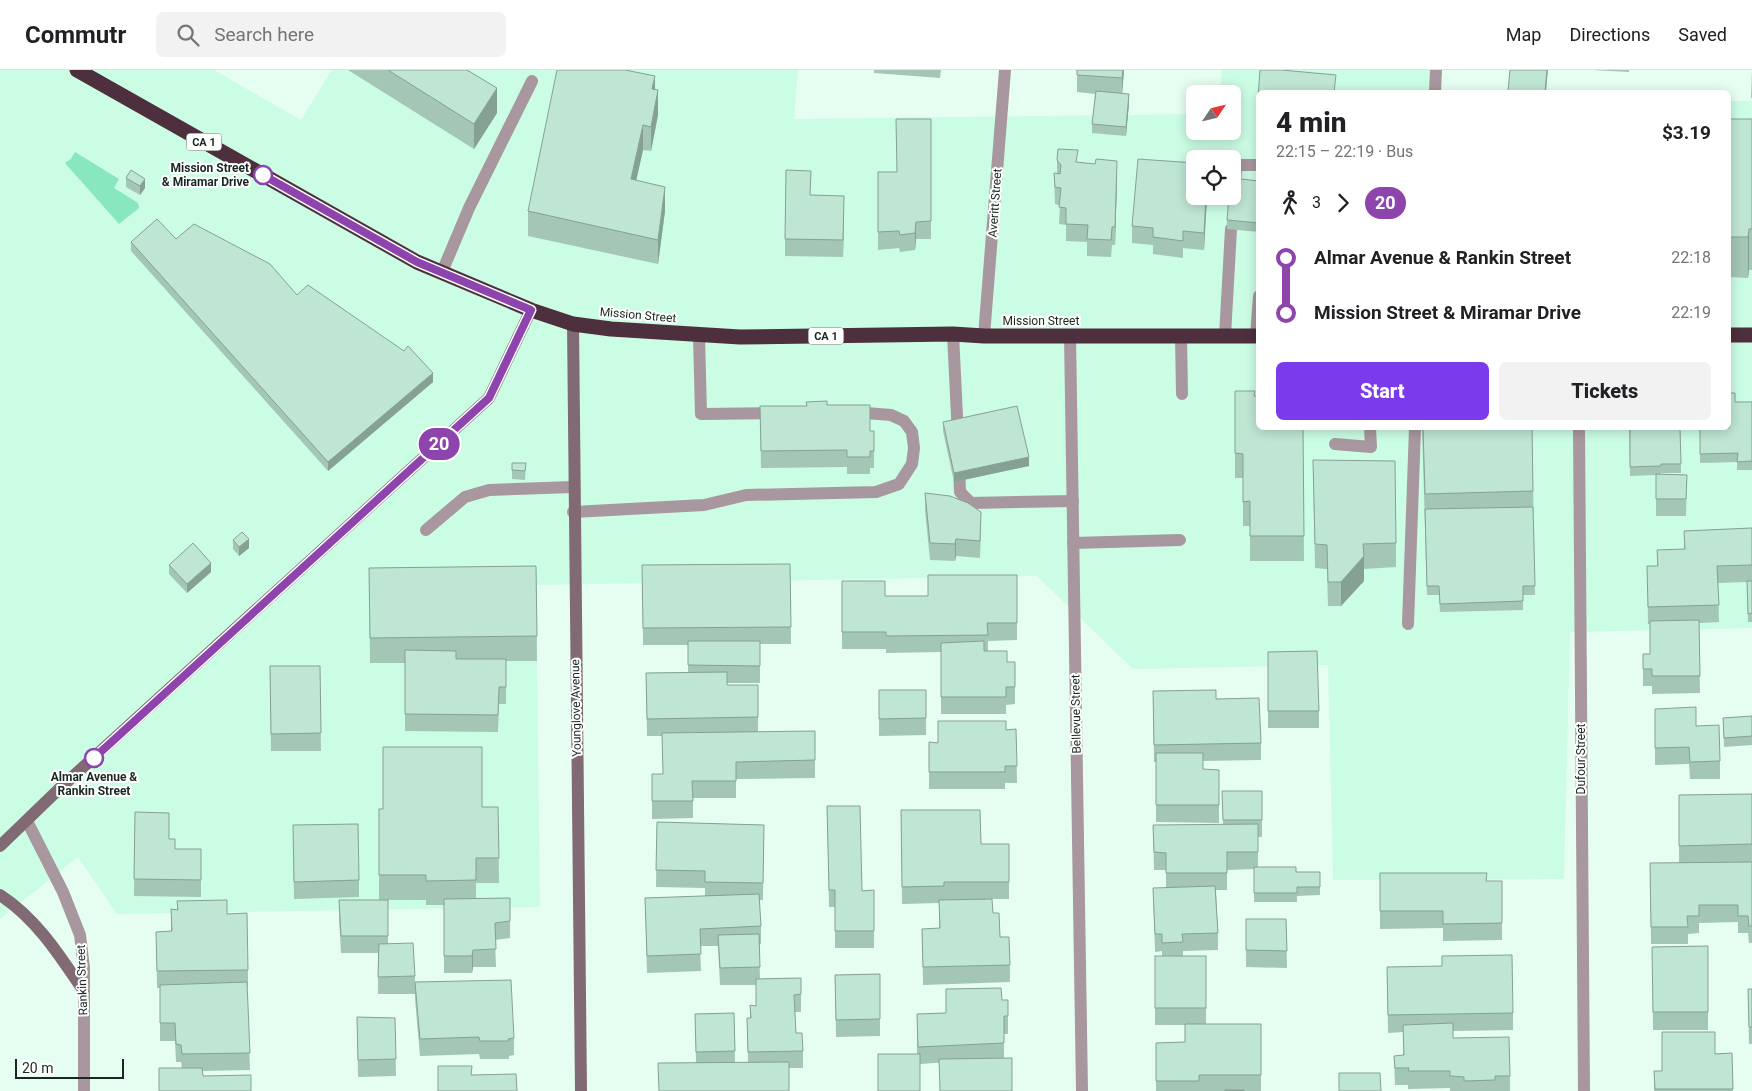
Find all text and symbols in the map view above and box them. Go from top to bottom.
search box [156,12,506,57]
text: Commutr [25,21,126,49]
icon: search [174,21,202,49]
text: Search here [214,23,314,46]
text: Map [1506,24,1541,45]
text: Directions [1569,24,1650,45]
text: Saved [1678,24,1727,45]
north arrow [1186,85,1241,140]
map controls [1186,85,1241,205]
text: 4 min [1276,106,1347,139]
text: $3.19 [1662,121,1711,144]
road number: CA 1 [186,134,222,150]
text: 22:15 – 22:19 · Bus [1276,142,1413,161]
button: locate [1186,150,1241,205]
place label: Mission Street & Miramar Drive [162,161,250,189]
marker: Mission Street & Miramar Drive [253,165,273,185]
street label: Averitt Street [986,168,1004,238]
icon: walk [1276,189,1304,217]
icon: forward [1329,189,1357,217]
text: 20 [1375,192,1396,213]
text: 3 [1312,193,1321,212]
text: Almar Avenue & Rankin Street [1314,246,1571,269]
text: 22:18 [1671,248,1711,267]
text: Mission Street & Miramar Drive [1314,301,1581,324]
text: 22:19 [1671,303,1711,322]
street label: Mission Street [599,305,677,325]
street label: Mission Street [1003,314,1079,328]
road number: CA 1 [808,328,844,344]
button: Start [1276,362,1489,420]
button: Tickets [1499,362,1711,420]
line badge: 20 [416,428,462,460]
text: 20 [429,433,449,454]
street label: Younglove Avenue [568,659,584,757]
street label: Bellevue Street [1068,674,1084,754]
street label: Dufour Street [1574,724,1588,794]
marker: Almar Avenue & Rankin Street [84,748,104,768]
place label: Almar Avenue & Rankin Street [51,770,137,798]
street label: Rankin Street [74,944,90,1016]
scale bar [15,1056,124,1079]
text: 20 m [22,1060,54,1076]

